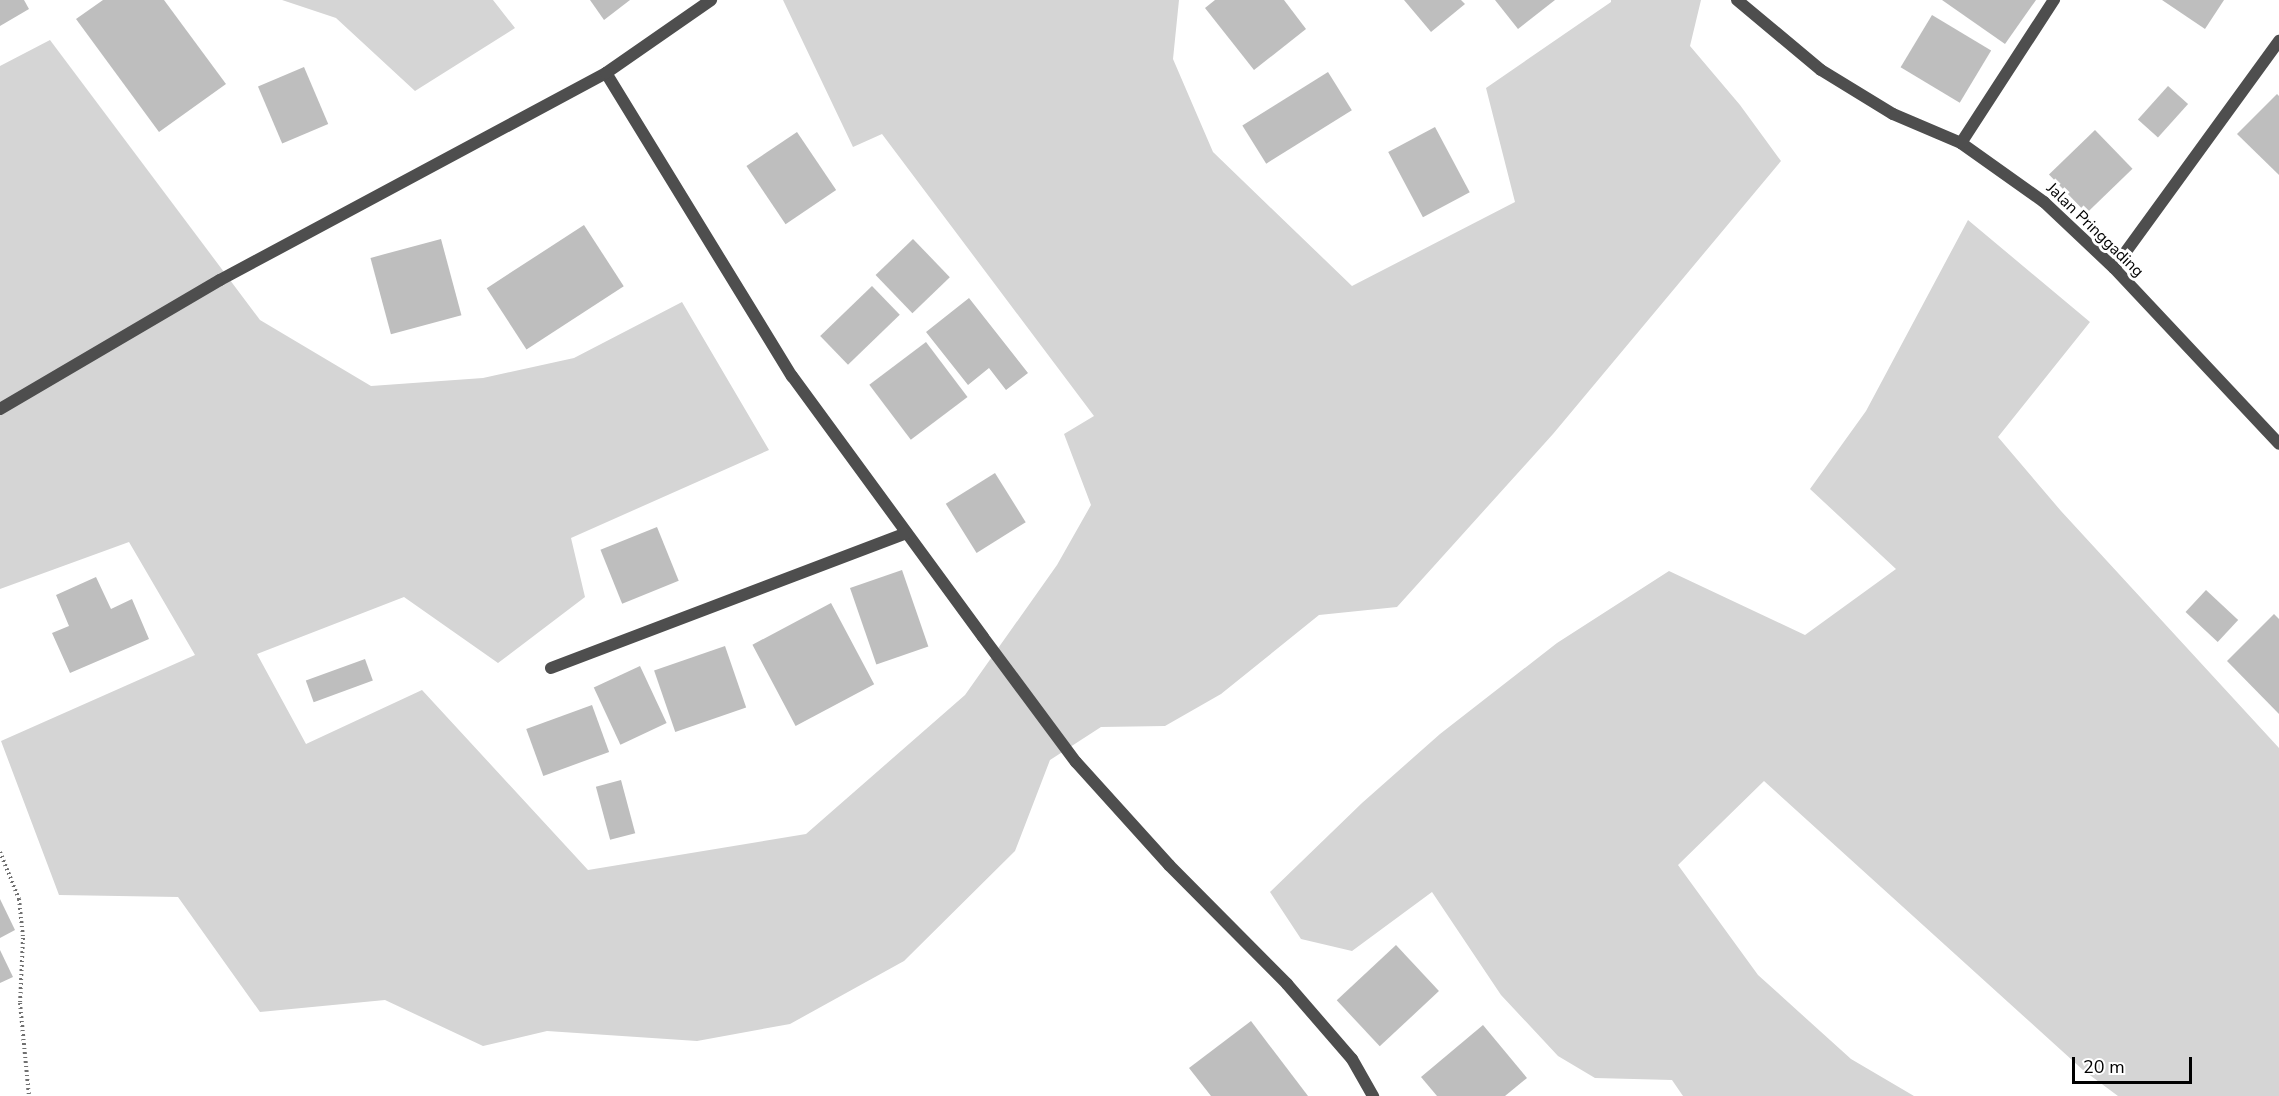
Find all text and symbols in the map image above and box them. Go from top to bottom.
street label: Jalan Pringgading [2043,179,2147,281]
scale bar [2075,1045,2195,1083]
text: 20 m [2083,1055,2125,1079]

